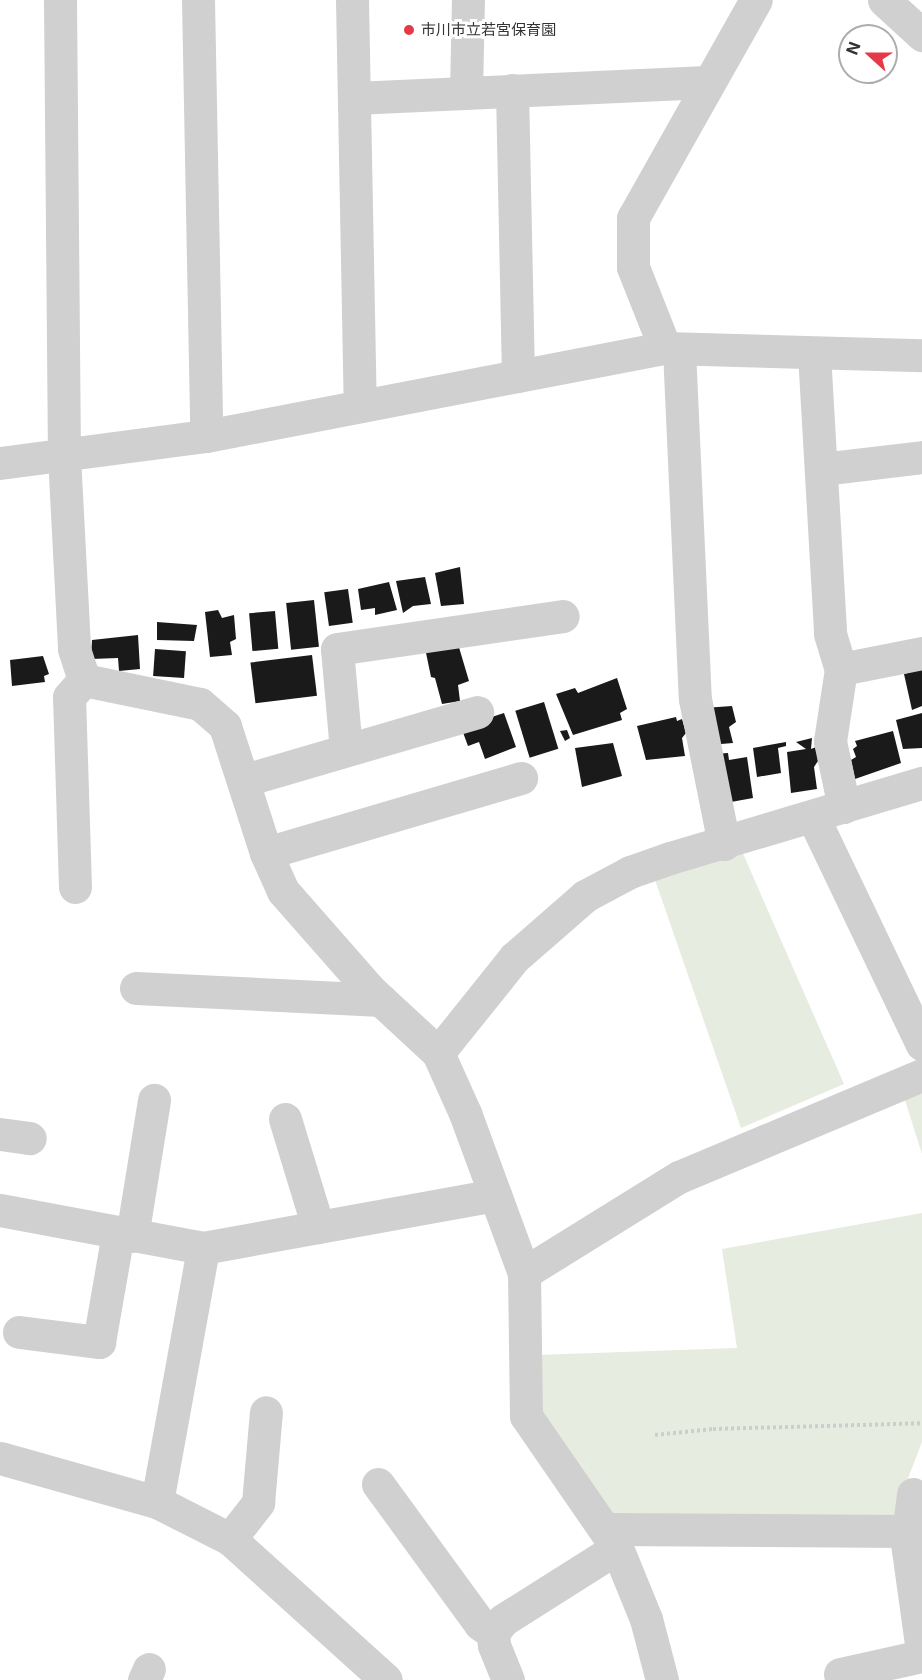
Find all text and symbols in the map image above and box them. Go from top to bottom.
place label: 市川市立若宮保育園 [421,21,556,39]
marker: 市川市立若宮保育園 [402,23,416,37]
north arrow [838,24,898,84]
text: N [842,39,865,58]

